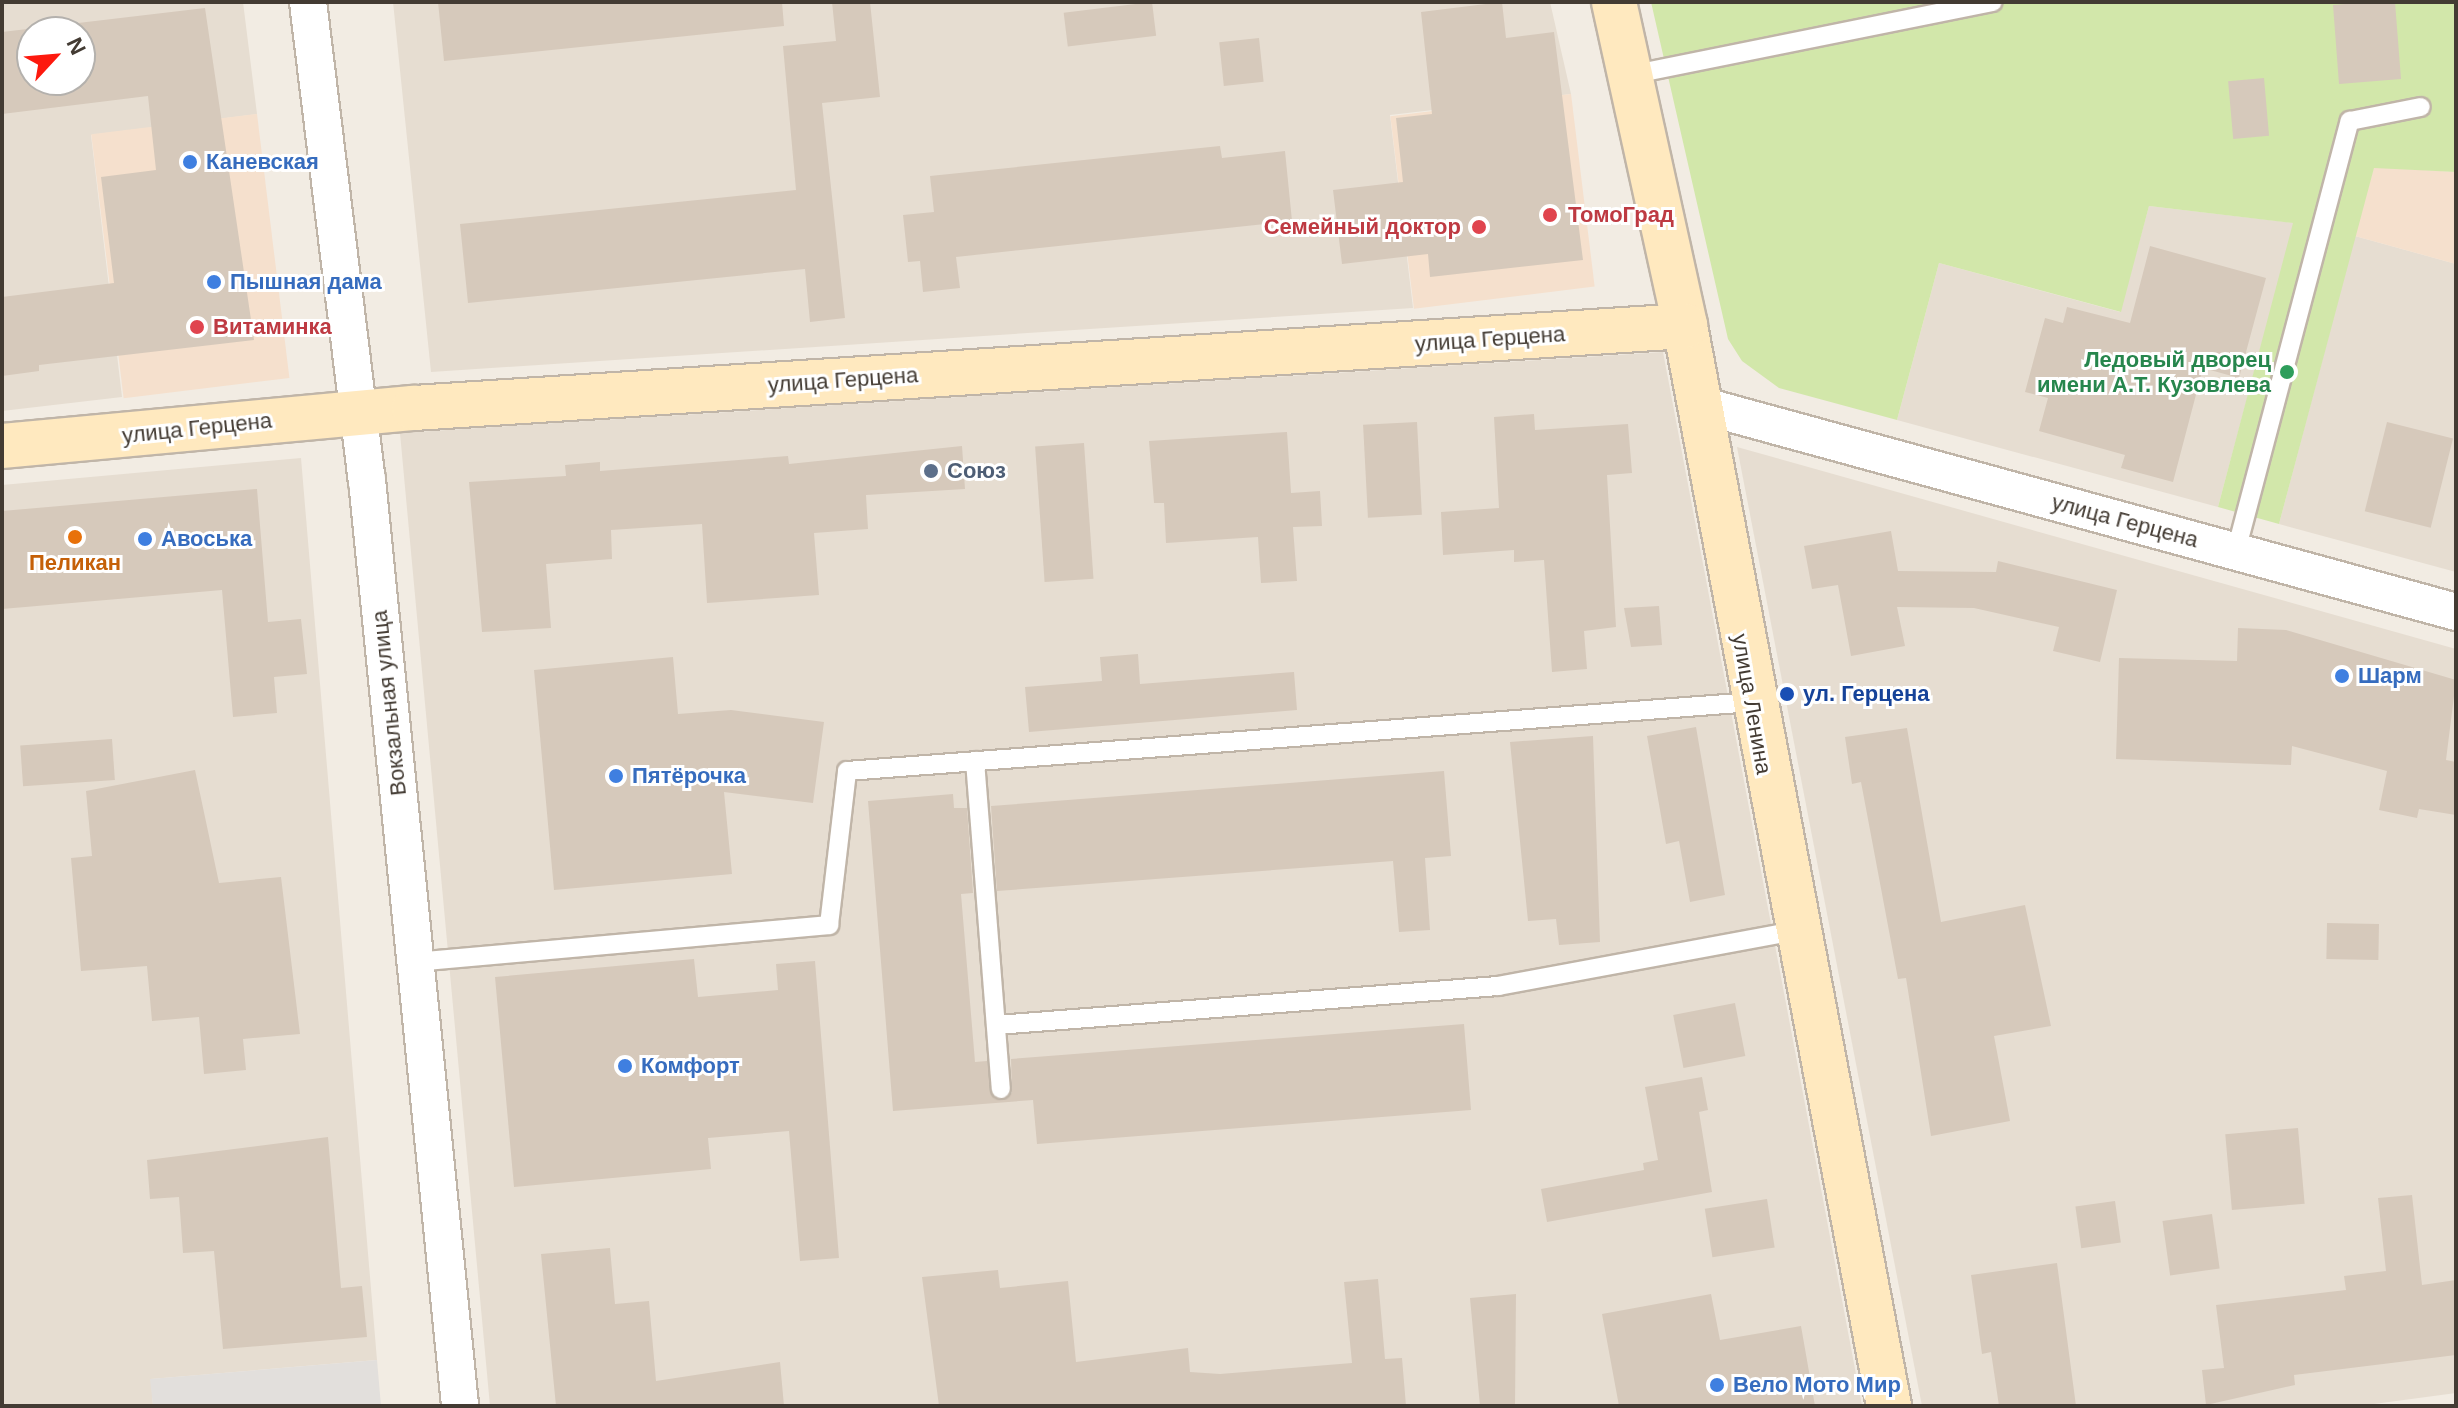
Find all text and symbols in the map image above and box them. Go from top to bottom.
north arrow [16,16,96,96]
text: N [62,34,91,59]
place label: Каневская [206,149,319,175]
marker: Каневская [181,153,199,171]
place label: ТомоГрад [1568,202,1674,228]
marker: ТомоГрад [1539,204,1561,226]
place label: Семейный доктор [1264,214,1461,240]
marker: Семейный доктор [1468,216,1490,238]
place label: Пышная дама [230,269,382,295]
marker: Пышная дама [205,273,223,291]
place label: Витаминка [213,314,332,340]
marker: Витаминка [188,318,206,336]
street label: улица Герцена [1414,321,1566,357]
place label: Ледовый дворец имени А.Т. Кузовлева [2037,346,2271,398]
street label: улица Герцена [767,362,919,398]
marker: Ледовый дворец имени А.Т. Кузовлева [2278,363,2296,381]
street label: улица Герцена [121,407,273,449]
place label: Союз [947,458,1006,484]
marker: Союз [922,462,940,480]
street label: улица Герцена [2049,489,2201,553]
place label: Авоська [161,526,252,552]
marker: Пеликан [66,528,84,546]
marker: Авоська [136,530,154,548]
place label: Пеликан [29,550,121,576]
street label: Вокзальная улица [366,609,412,797]
street label: улица Ленина [1727,632,1777,776]
place label: Шарм [2358,663,2422,689]
marker: Шарм [2333,667,2351,685]
place label: ул. Герцена [1803,681,1929,707]
marker: ул. Герцена [1778,685,1796,703]
place label: Пятёрочка [632,763,746,789]
marker: Пятёрочка [607,767,625,785]
place label: Комфорт [641,1053,740,1079]
marker: Комфорт [616,1057,634,1075]
place label: Вело Мото Мир [1733,1372,1901,1398]
marker: Вело Мото Мир [1708,1376,1726,1394]

